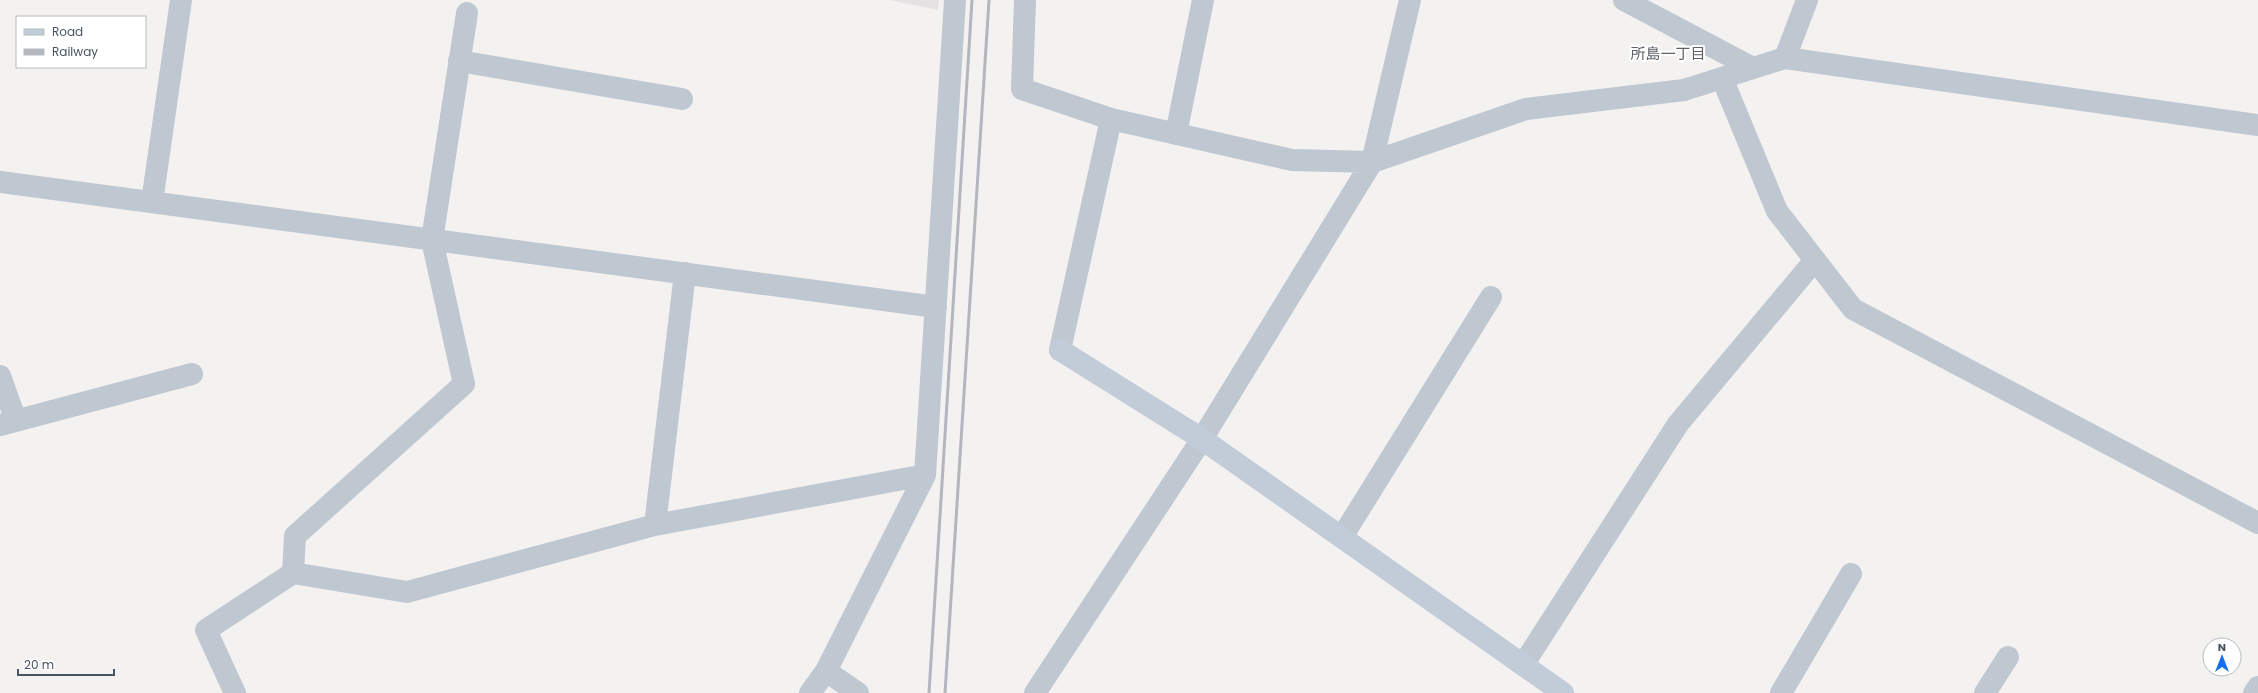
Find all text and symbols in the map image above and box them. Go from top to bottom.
legend [16,16,146,68]
text: Road [52,23,83,40]
text: Railway [52,43,98,60]
district label: 所島一丁目 [1630,43,1706,64]
north arrow [2202,637,2242,677]
text: N [2218,639,2226,655]
scale bar [18,651,114,677]
text: 20 m [24,656,54,673]

